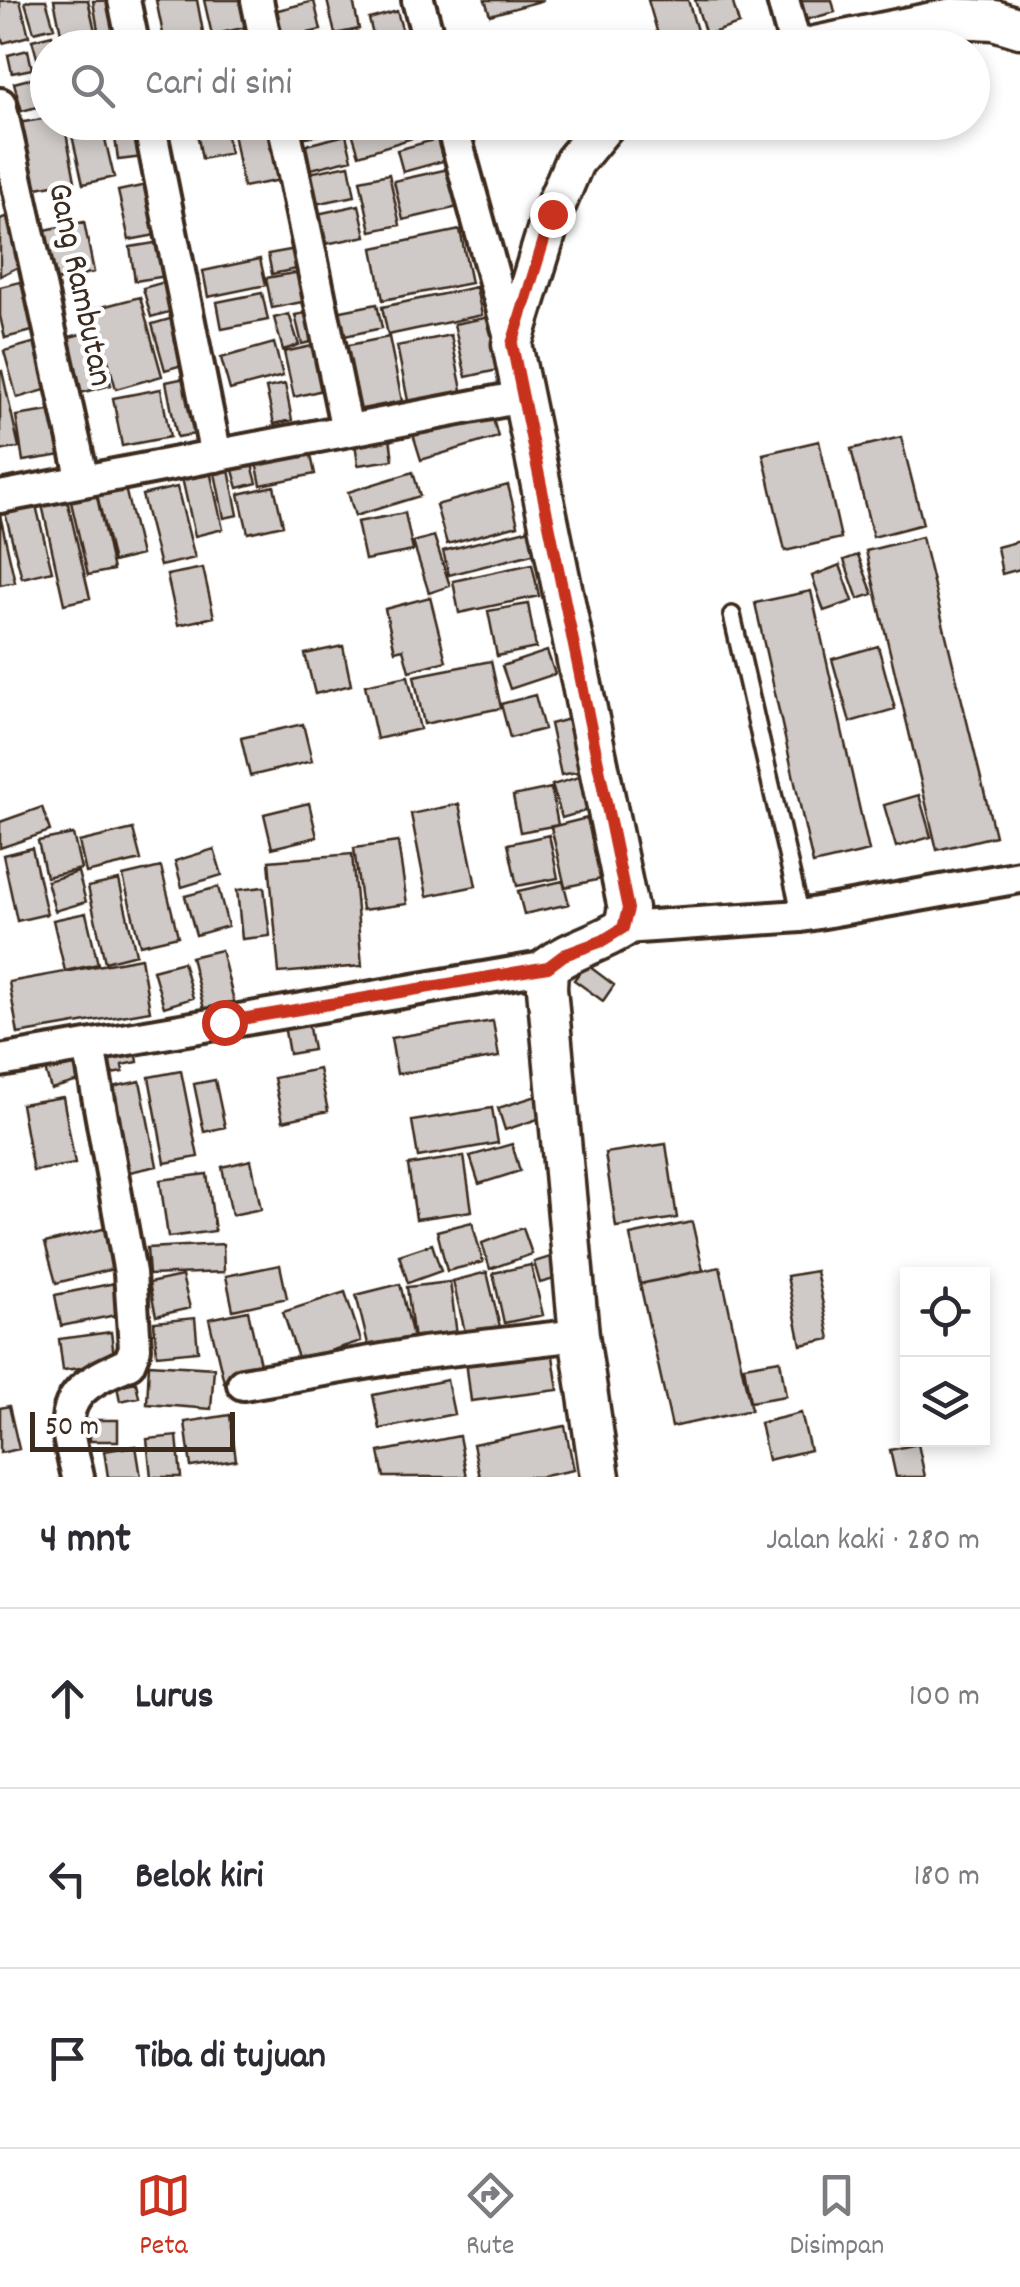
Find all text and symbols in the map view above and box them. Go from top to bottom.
search box [30,30,990,140]
icon: search [65,58,120,113]
text: Cari di sini [145,58,292,113]
street label: Gang Rambutan [32,179,124,391]
route end [530,192,576,238]
route start [202,1000,248,1046]
map controls [900,1267,990,1447]
button: locate [900,1267,990,1357]
button: layers [900,1357,990,1447]
scale bar [30,1407,235,1452]
text: 50 m [45,1409,99,1449]
text: 4 mnt [40,1512,131,1572]
text: Jalan kaki · 280 m [766,1519,980,1565]
icon: ahead [40,1671,95,1726]
text: Lurus [135,1671,213,1726]
text: 100 m [909,1675,980,1721]
icon: left [40,1851,95,1906]
text: Belok kiri [135,1851,264,1906]
text: 180 m [913,1855,980,1901]
icon: arrive [40,2031,95,2086]
text: Tiba di tujuan [135,2031,326,2086]
tab: Peta [136,2168,191,2268]
tab: Rute [463,2168,518,2268]
tab: Disimpan [789,2168,884,2268]

